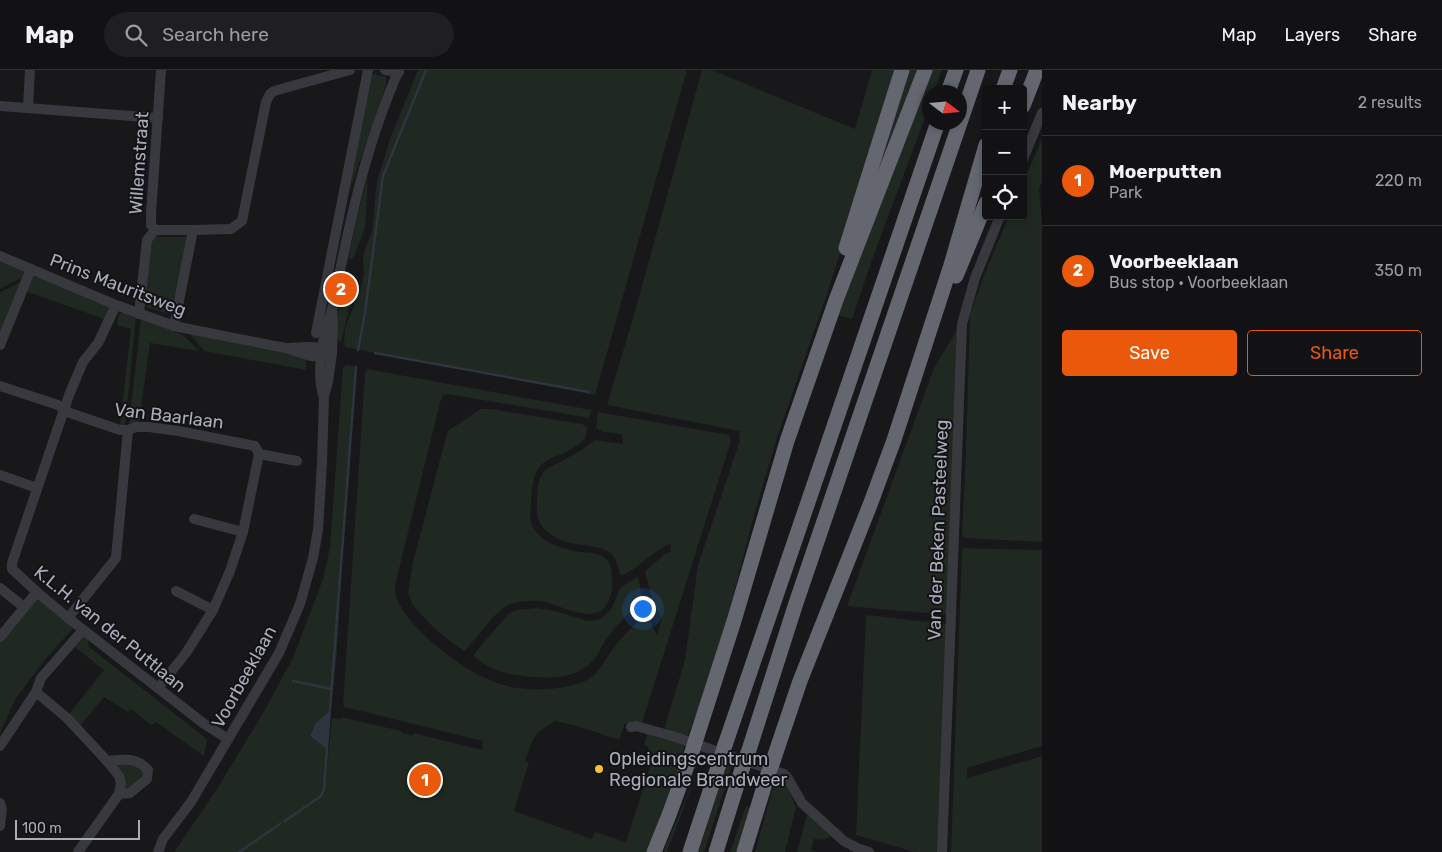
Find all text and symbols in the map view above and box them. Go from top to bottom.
search box [104,12,454,57]
text: Map [25,21,74,49]
icon: search [122,21,150,49]
text: Search here [162,23,269,46]
text: Map [1222,24,1257,46]
text: Layers [1285,24,1340,46]
text: Share [1368,24,1417,46]
north arrow [922,85,967,130]
map controls [982,85,1027,220]
button: + [982,85,1027,130]
text: Nearby [1062,90,1137,115]
text: 2 results [1358,93,1422,112]
street label: Willemstraat [124,111,154,215]
button: − [982,130,1027,175]
text: Moerputten [1109,160,1222,183]
text: 1 [1074,171,1082,190]
text: 220 m [1375,171,1422,190]
button: locate [982,175,1027,220]
text: Park [1109,183,1142,202]
street label: Prins Mauritsweg [47,249,189,321]
text: Voorbeeklaan [1109,250,1239,273]
text: 2 [1073,261,1083,280]
text: 350 m [1375,261,1422,280]
pin: 2 [325,270,357,308]
text: Bus stop · Voorbeeklaan [1109,273,1288,292]
button: Save [1062,330,1237,376]
button: Share [1247,330,1422,376]
street label: Van Baarlaan [113,398,225,434]
street label: Van der Beken Pasteelweg [923,419,953,641]
street label: K.L.H. van der Puttlaan [30,561,190,697]
your location [630,596,656,622]
street label: Voorbeeklaan [207,622,281,732]
place label: Opleidingscentrum Regionale Brandweer [609,748,788,791]
pin: 1 [409,761,441,799]
marker: Opleidingscentrum Regionale Brandweer [593,763,605,775]
scale bar [15,817,140,840]
text: 100 m [22,820,62,837]

